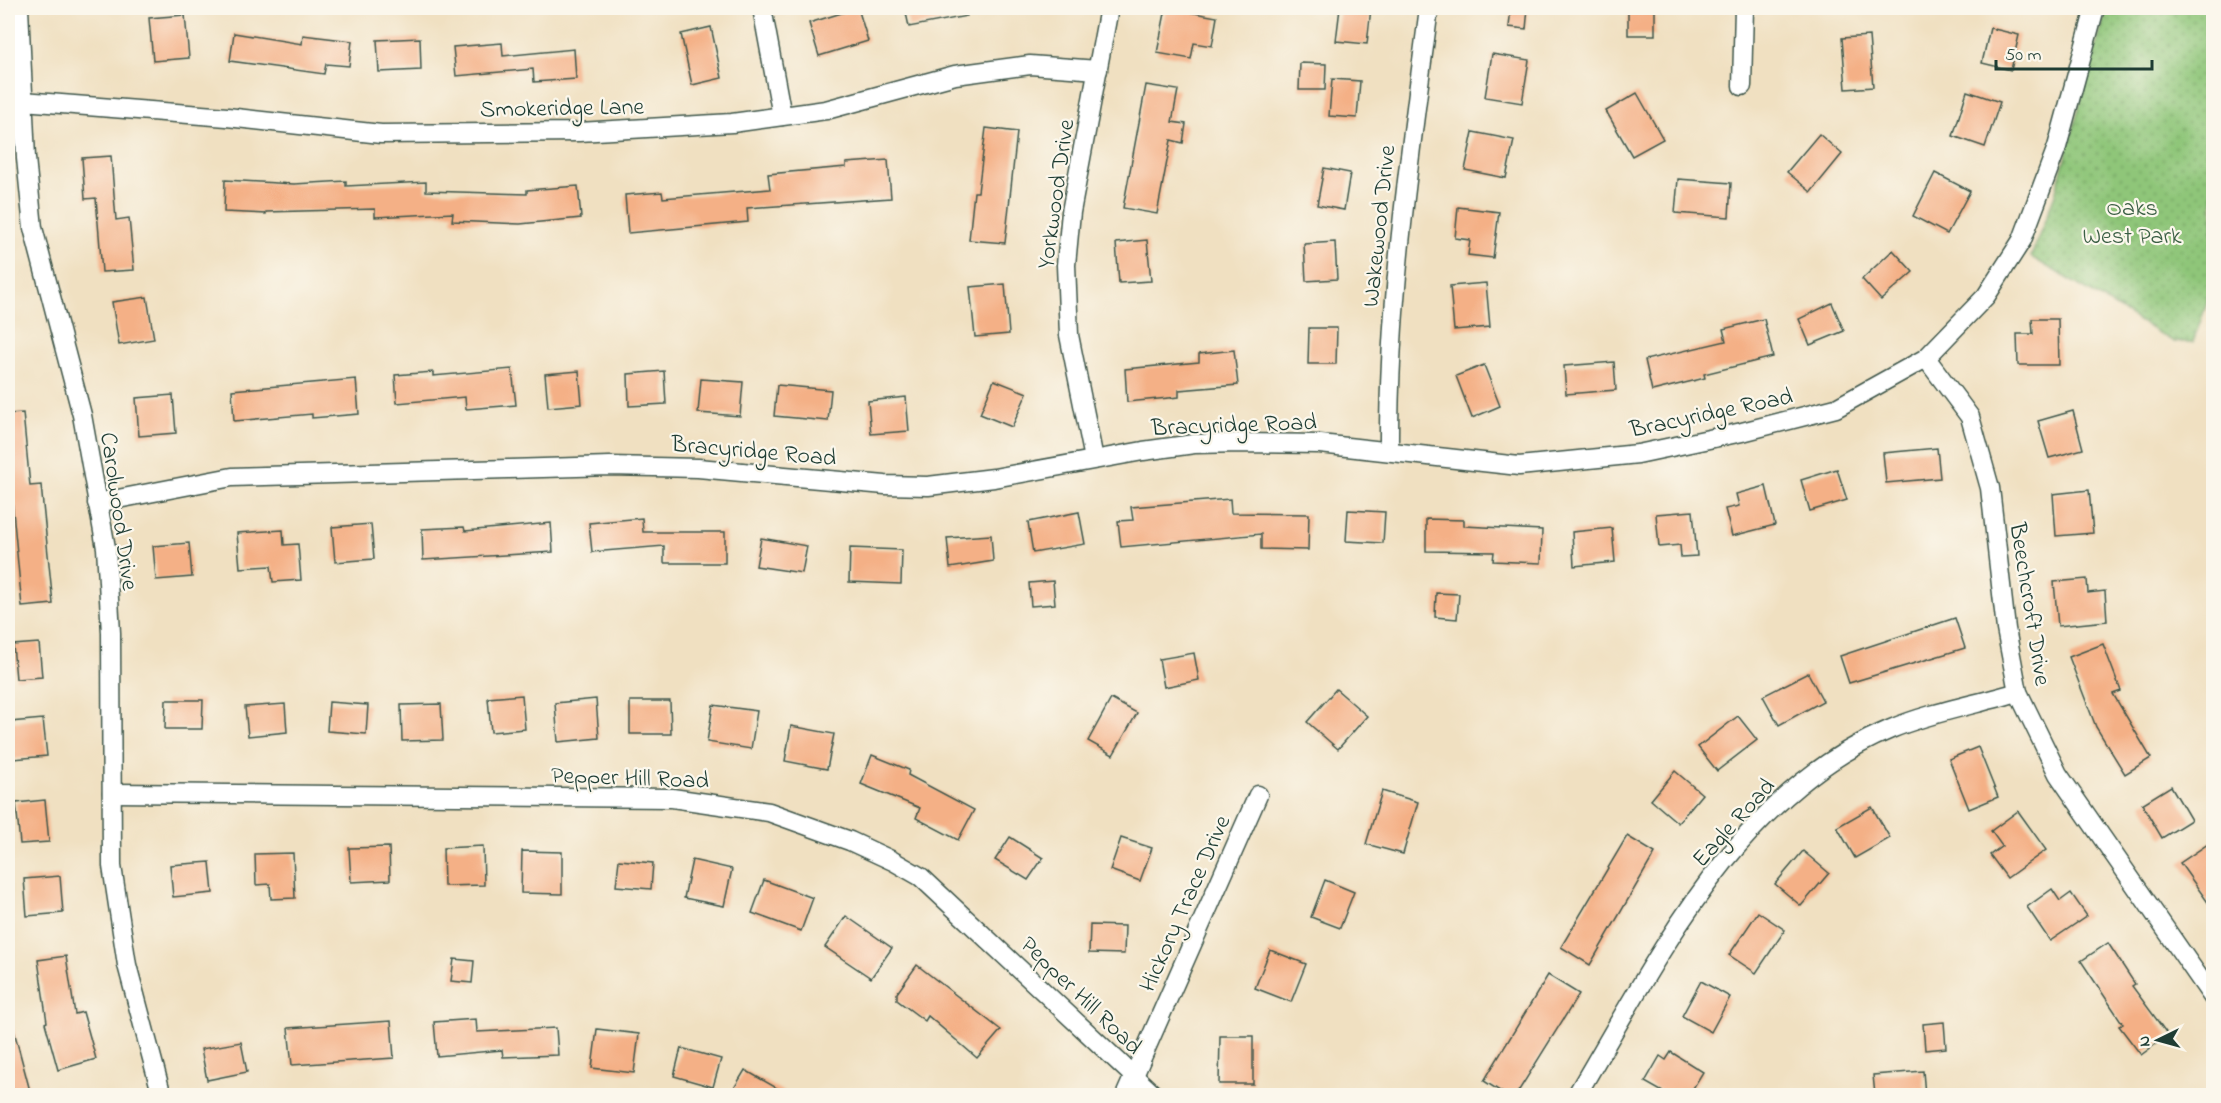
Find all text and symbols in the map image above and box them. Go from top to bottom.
scale bar [1996,33,2152,71]
text: 50 m [2005,43,2042,69]
street label: Smokeridge Lane [480,91,645,128]
street label: Yorkwood Drive [1030,117,1085,271]
street label: Wakewood Drive [1355,143,1406,309]
park label: Oaks West Park [2083,192,2182,255]
street label: Bracyridge Road [1626,380,1797,450]
street label: Bracyridge Road [1150,406,1318,448]
street label: Bracyridge Road [669,428,838,478]
street label: Carolwood Drive [89,430,146,593]
street label: Beechcroft Drive [1998,519,2059,689]
street label: Pepper Hill Road [550,759,710,800]
street label: Eagle Road [1685,771,1785,876]
street label: Hickory Trace Drive [1132,810,1242,998]
street label: Pepper Hill Road [1011,929,1150,1065]
north arrow [2128,1010,2188,1070]
text: N [2133,1035,2157,1048]

